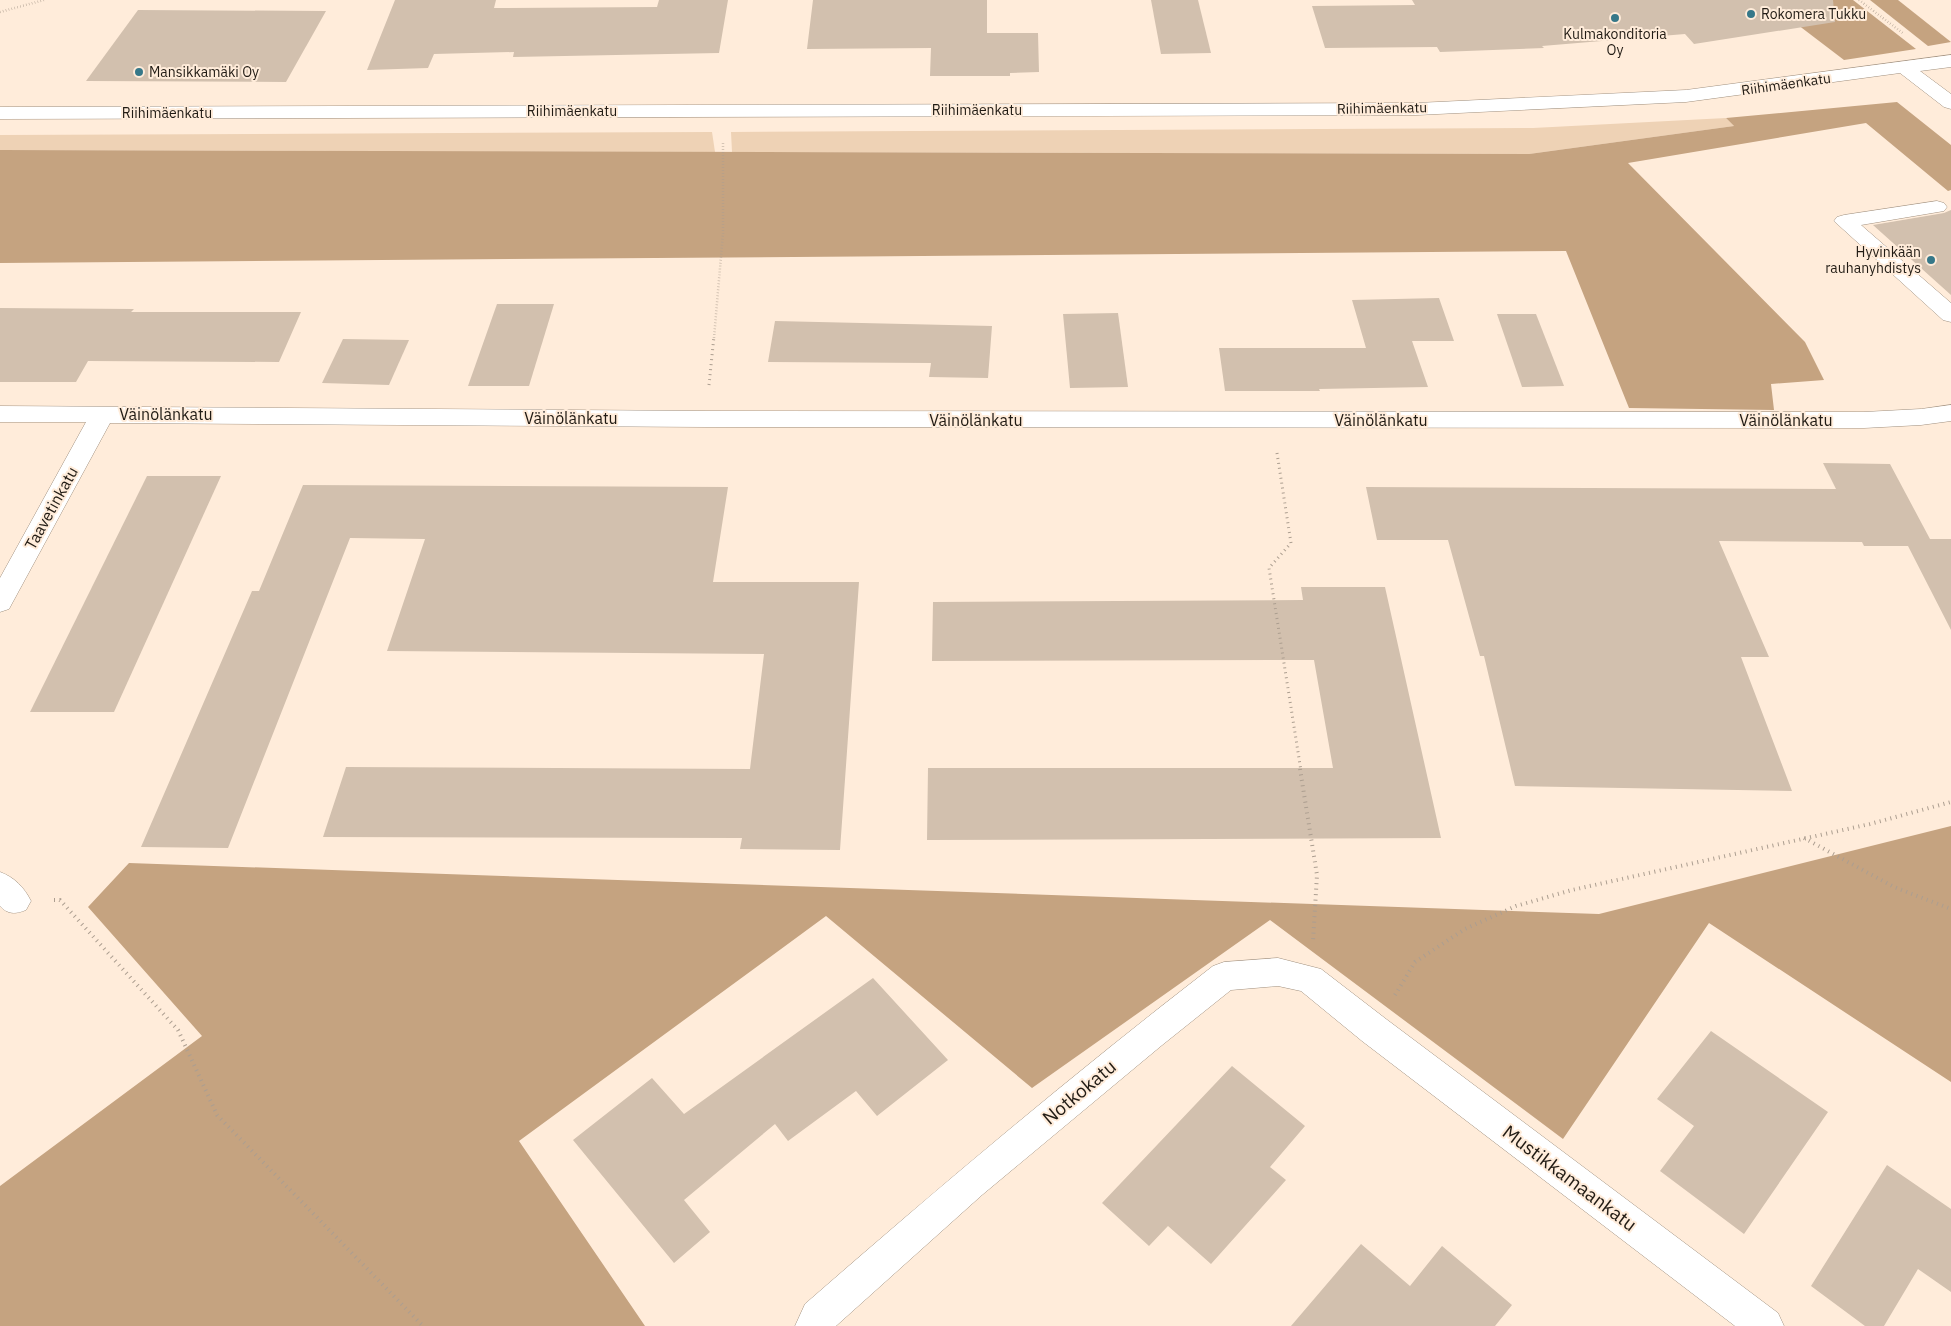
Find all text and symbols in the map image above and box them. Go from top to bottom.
place label: Rokomera Tukku [1761,5,1866,23]
marker: Rokomera Tukku [1745,8,1757,20]
marker: Kulmakonditoria Oy [1609,12,1621,24]
place label: Kulmakonditoria Oy [1563,25,1667,59]
place label: Mansikkamäki Oy [149,63,259,81]
marker: Mansikkamäki Oy [133,66,145,78]
street label: Riihimäenkatu [1740,69,1832,99]
street label: Riihimäenkatu [1337,98,1427,118]
street label: Riihimäenkatu [932,101,1022,119]
street label: Riihimäenkatu [527,102,617,120]
street label: Riihimäenkatu [122,104,212,122]
place label: Hyvinkään rauhanyhdistys [1825,243,1921,277]
marker: Hyvinkään rauhanyhdistys [1925,254,1937,266]
street label: Väinölänkatu [119,404,213,424]
street label: Väinölänkatu [524,408,618,428]
street label: Väinölänkatu [929,410,1023,430]
street label: Väinölänkatu [1334,410,1428,430]
street label: Väinölänkatu [1739,410,1833,430]
street label: Taavetinkatu [20,463,82,553]
street label: Notkokatu [1037,1054,1121,1130]
street label: Mustikkamaankatu [1498,1120,1642,1236]

